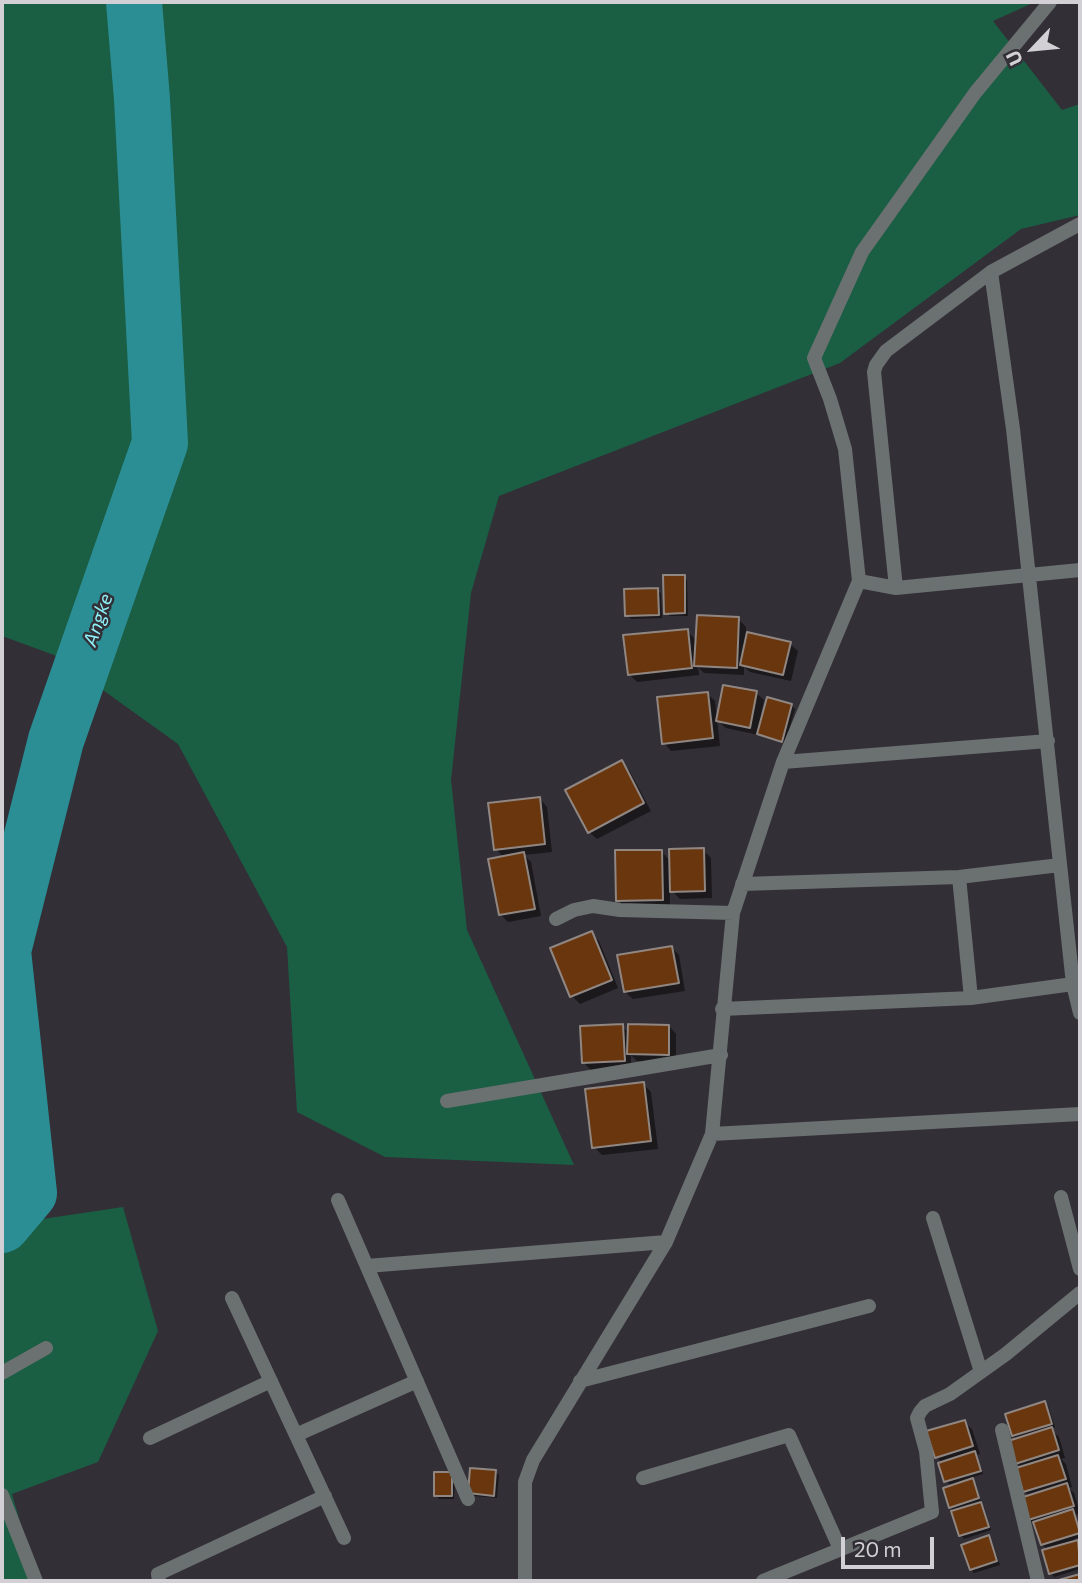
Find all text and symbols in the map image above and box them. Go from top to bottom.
north arrow [998,14,1068,84]
text: U [1000,47,1027,70]
water label: Angke [78,591,118,649]
scale bar [844,1524,937,1568]
text: 20 m [854,1536,902,1561]

